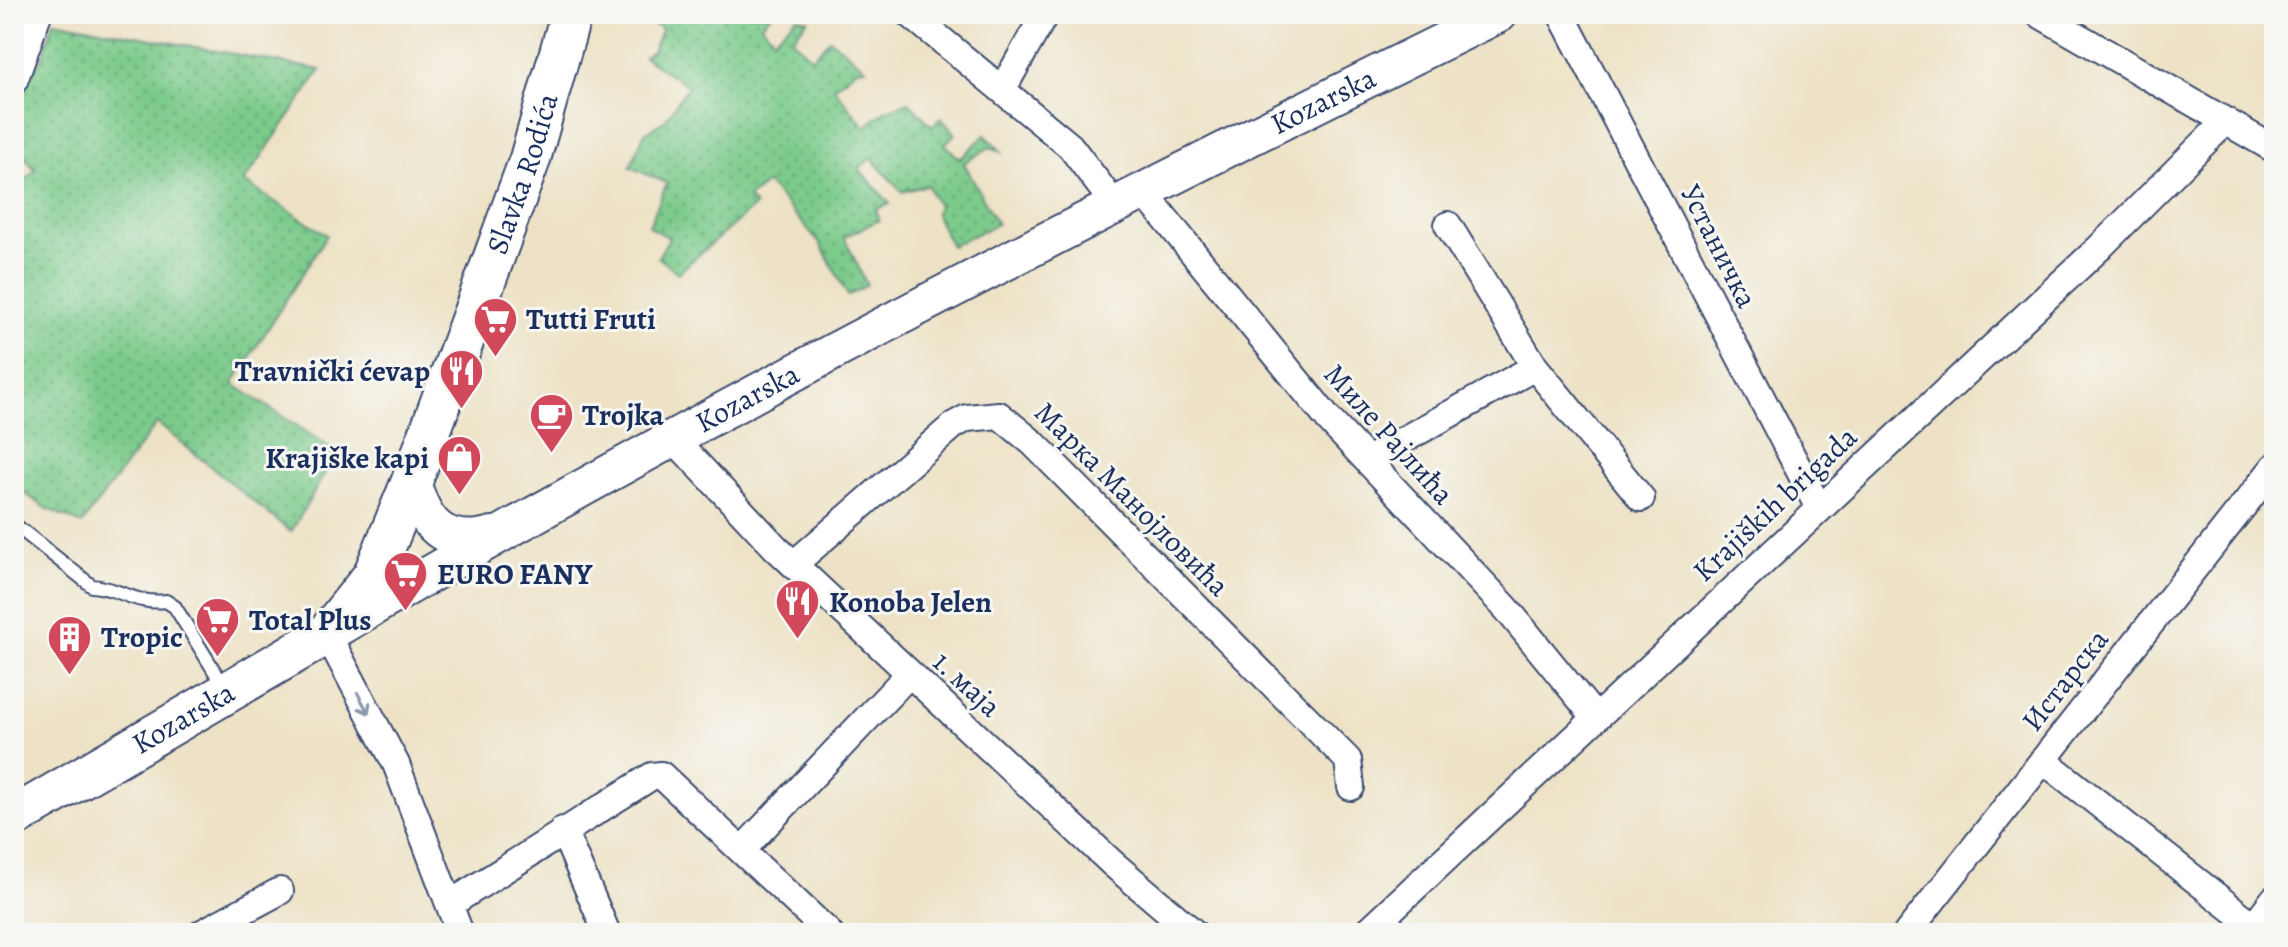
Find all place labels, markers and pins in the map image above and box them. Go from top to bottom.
supermarket icon: Tutti Fruti [471,295,519,358]
place label: Tutti Fruti [526,299,656,339]
restaurant icon: Travnički ćevap [437,347,485,410]
place label: Travnički ćevap [235,351,430,391]
cafe icon: Trojka [527,391,575,454]
place label: Trojka [582,395,664,435]
shop icon: Krajiške kapi [436,434,484,497]
place label: Krajiške kapi [265,438,429,478]
supermarket icon: EURO FANY [382,550,430,613]
place label: EURO FANY [437,554,593,594]
restaurant icon: Konoba Jelen [774,578,822,641]
place label: Konoba Jelen [829,582,992,622]
supermarket icon: Total Plus [194,596,242,659]
place label: Total Plus [249,600,371,640]
building icon: Tropic [46,613,94,676]
place label: Tropic [101,617,183,657]

